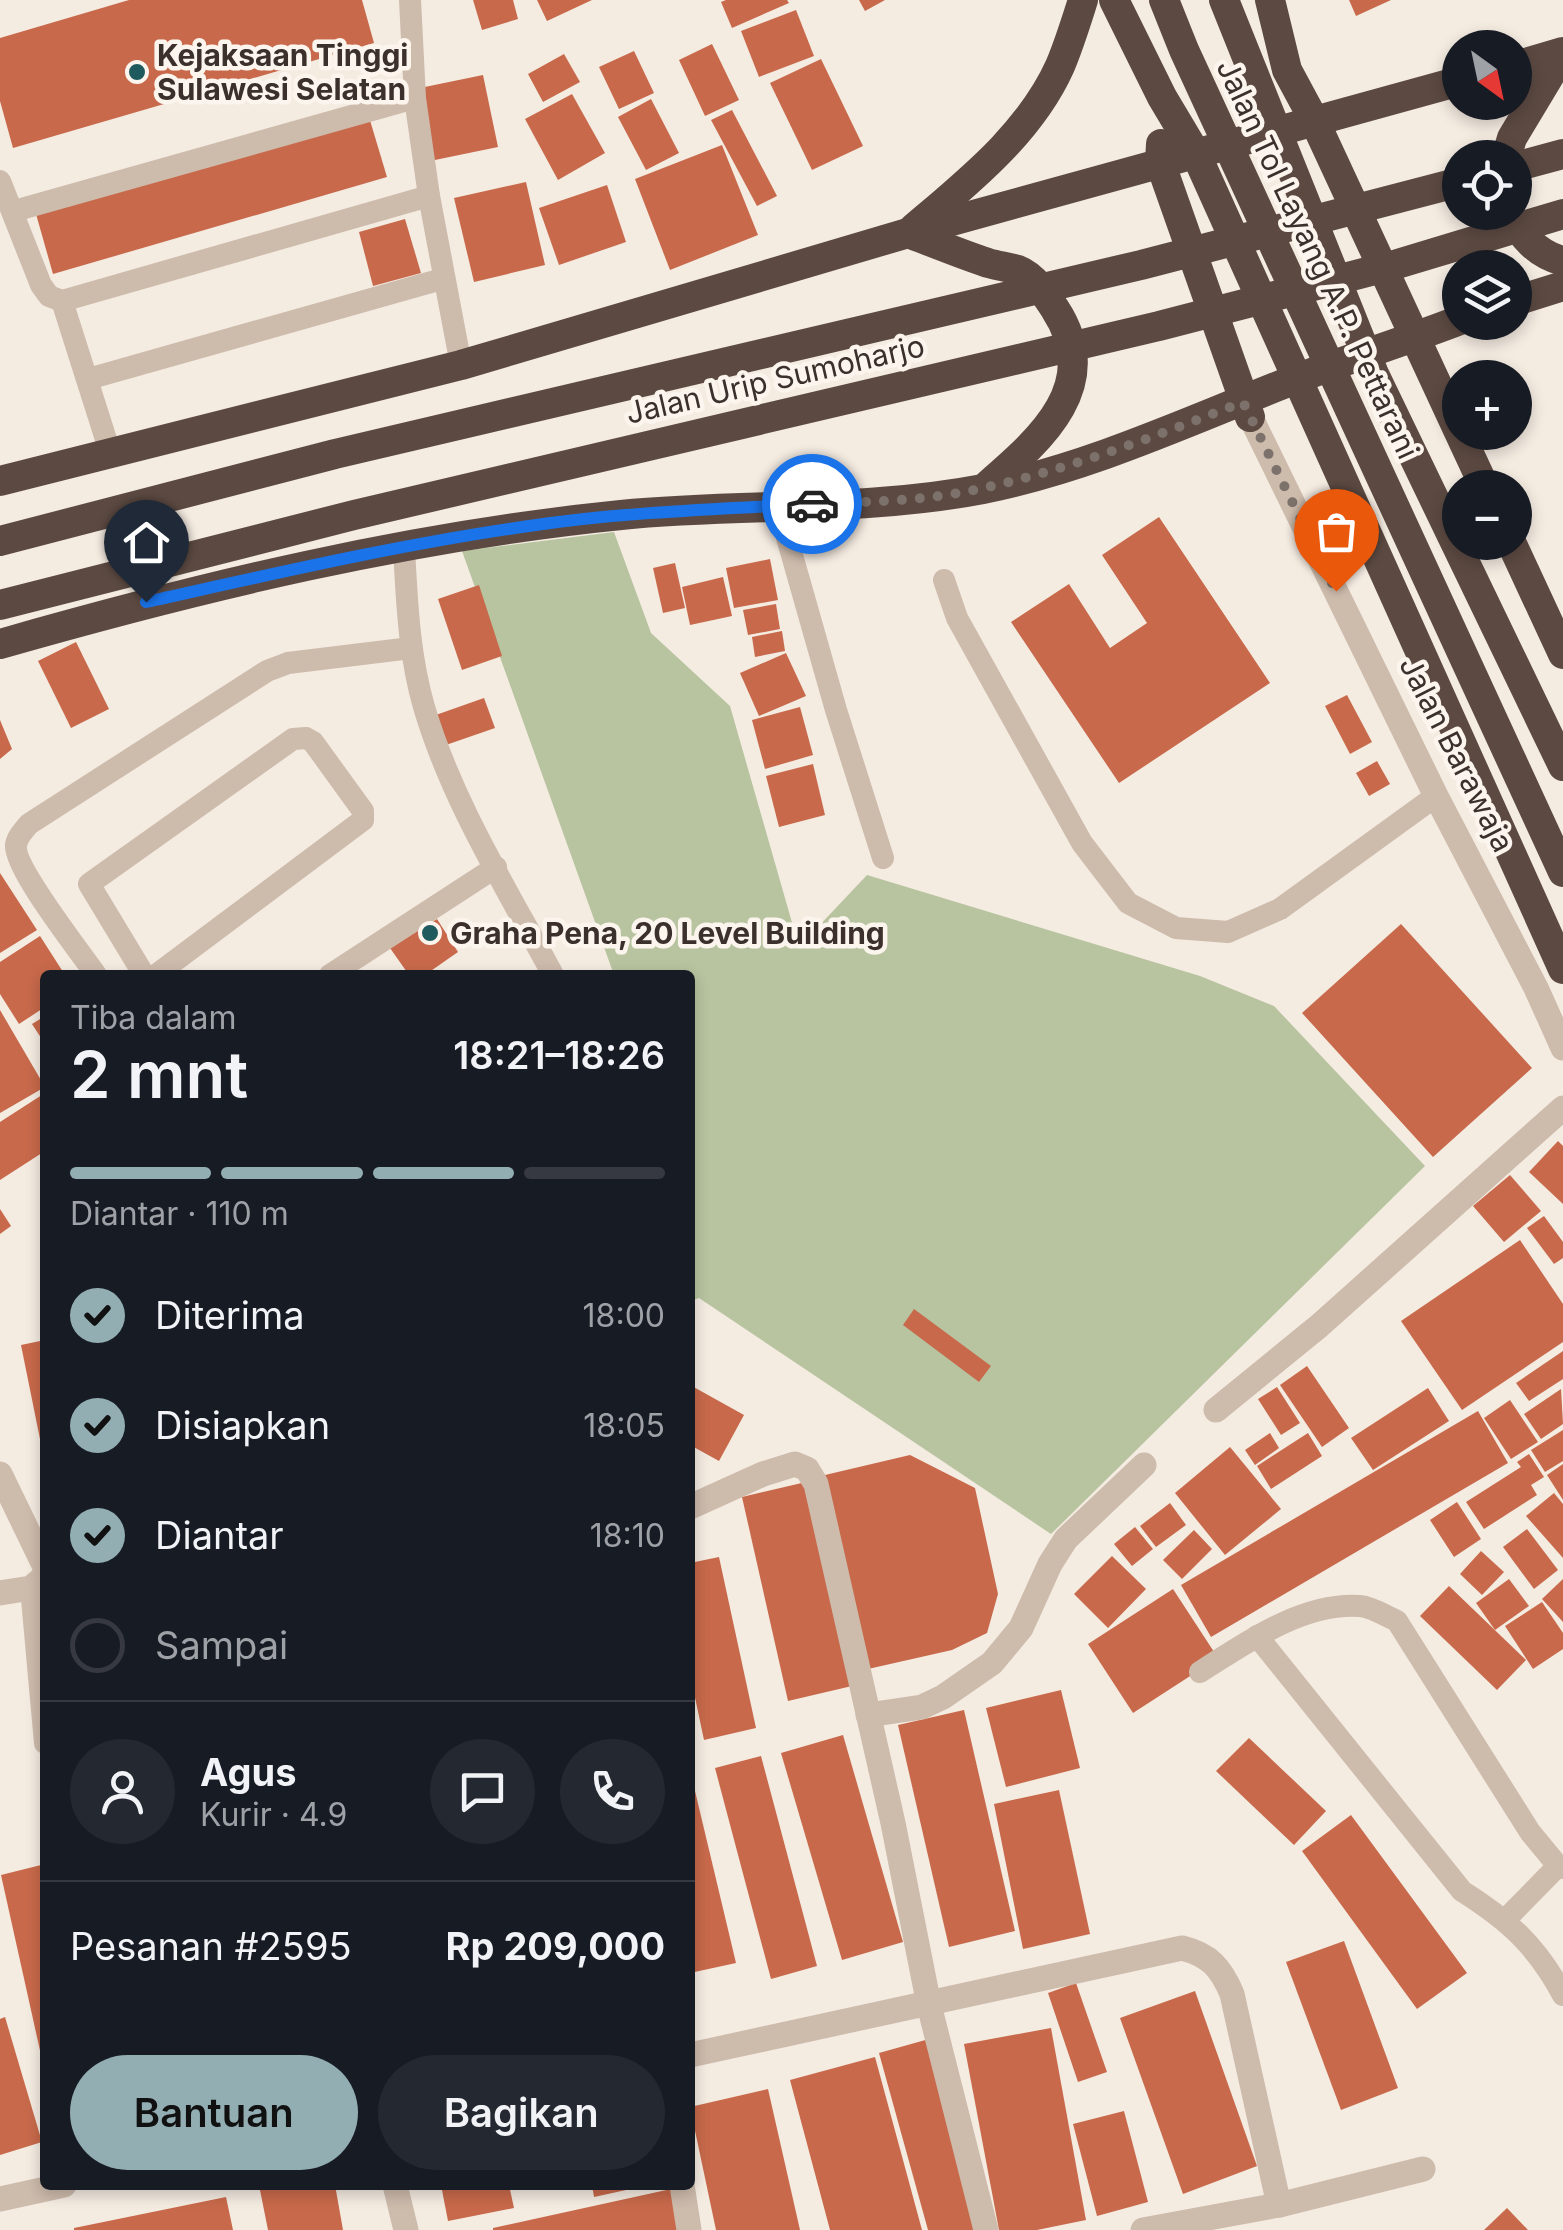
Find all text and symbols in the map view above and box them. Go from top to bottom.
north arrow [1442,30,1532,120]
map controls [1442,30,1532,560]
place label: Kejaksaan Tinggi Sulawesi Selatan [157,37,409,107]
street label: Jalan Tol Layang A.P. Pettarani [1209,54,1427,464]
marker: Kejaksaan Tinggi Sulawesi Selatan [126,61,148,83]
button: locate [1442,140,1532,230]
button: layers [1442,250,1532,340]
street label: Jalan Urip Sumoharjo [622,327,928,431]
button: + [1442,360,1532,450]
courier [762,454,862,554]
button: − [1442,470,1532,560]
icon: car [785,477,840,532]
pin [1294,489,1379,592]
pin [104,500,189,603]
icon: bag [1309,504,1364,559]
icon: home [119,515,174,570]
street label: Jalan Barawaja [1392,650,1522,858]
place label: Graha Pena, 20 Level Building [450,915,885,951]
marker: Graha Pena, 20 Level Building [419,922,441,944]
text: Tiba dalam [70,998,237,1037]
text: 18:21–18:26 [453,1032,665,1078]
text: 2 mnt [70,1035,248,1114]
text: Diantar · 110 m [70,1194,289,1233]
icon: check [70,1288,125,1343]
text: Diterima [155,1292,305,1338]
text: 18:00 [583,1296,665,1335]
icon: check [70,1398,125,1453]
text: Disiapkan [155,1402,330,1448]
text: 18:05 [583,1406,665,1445]
icon: check [70,1508,125,1563]
text: Diantar [155,1512,284,1558]
text: 18:10 [590,1516,665,1555]
text: Sampai [155,1622,288,1668]
button: person [70,1739,175,1844]
button: chat [430,1739,535,1844]
button: phone [560,1739,665,1844]
text: Agus [200,1749,296,1795]
text: Kurir · 4.9 [200,1795,347,1834]
text: Pesanan #2595 [70,1923,352,1969]
text: Rp 209,000 [446,1923,665,1969]
button: Bantuan [70,2055,358,2170]
button: Bagikan [378,2055,665,2170]

